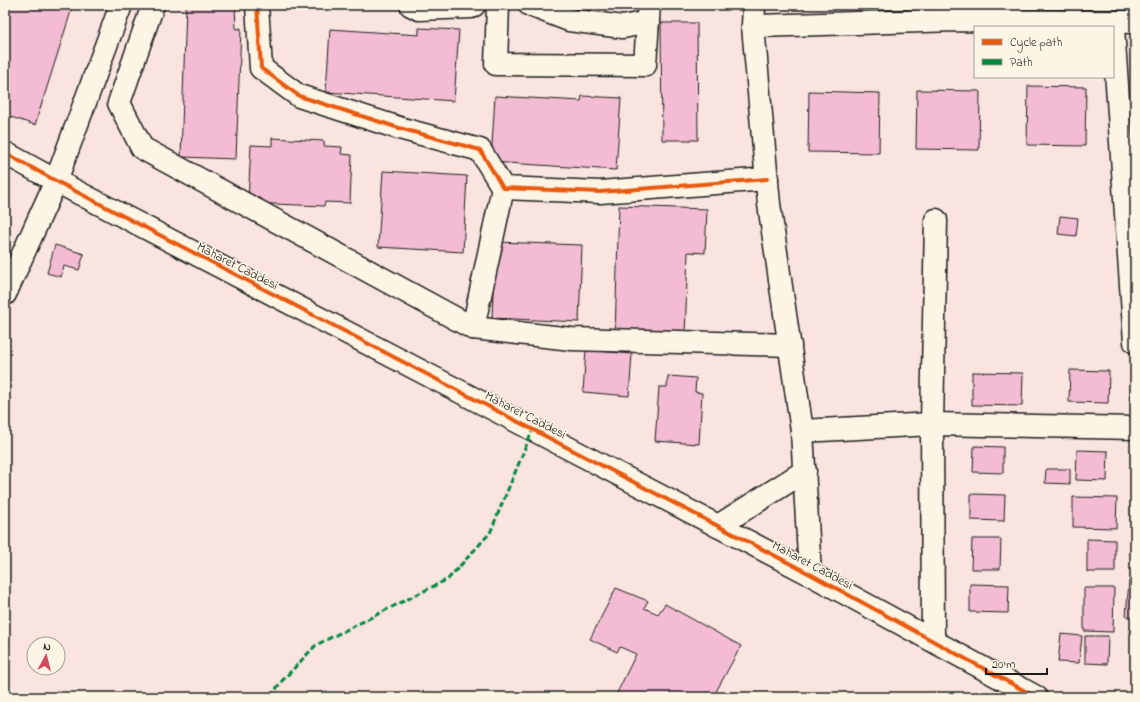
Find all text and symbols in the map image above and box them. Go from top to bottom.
legend [974,26,1114,78]
text: Cycle path [1010,34,1062,53]
text: Path [1010,54,1033,72]
street label: Maharet Caddesi [193,238,281,295]
street label: Maharet Caddesi [481,387,569,444]
street label: Maharet Caddesi [768,536,856,595]
north arrow [26,636,66,676]
text: N [42,639,52,655]
scale bar [986,650,1047,676]
text: 20 m [992,656,1015,674]

